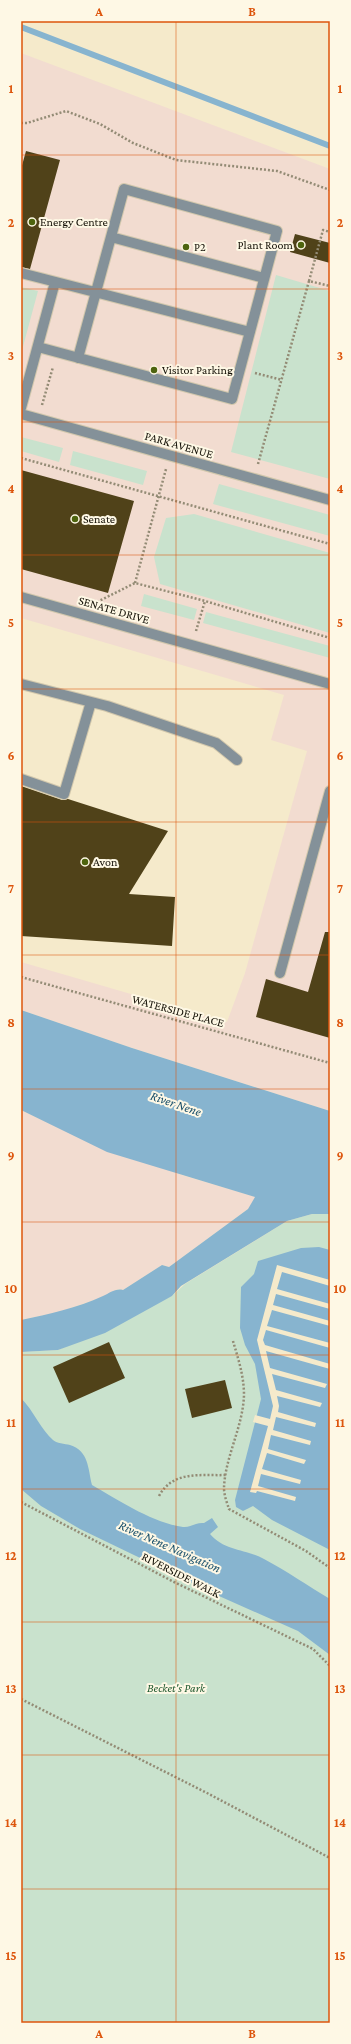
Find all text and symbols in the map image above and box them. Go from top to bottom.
text: A [94,4,103,19]
text: B [248,4,256,19]
text: 1 [9,81,14,96]
text: 1 [338,81,343,96]
text: 2 [8,215,15,230]
place label: Energy Centre [40,215,108,229]
text: 2 [337,215,344,230]
marker: Energy Centre [27,217,37,227]
place label: Plant Room [238,238,293,252]
place label: P2 [194,240,206,254]
marker: Plant Room [296,240,306,250]
marker: P2 [181,242,191,252]
text: 3 [8,348,14,363]
text: 3 [337,348,343,363]
place label: Visitor Parking [162,363,233,377]
marker: Visitor Parking [149,365,159,375]
street label: PARK AVENUE [143,429,215,462]
text: 4 [7,481,15,496]
text: 4 [336,481,344,496]
place label: Senate [83,512,115,526]
marker: Senate [70,514,80,524]
street label: SENATE DRIVE [77,593,152,627]
text: 5 [8,615,14,630]
text: 5 [337,615,343,630]
text: 6 [7,748,15,763]
text: 6 [336,748,344,763]
place label: Avon [93,855,118,869]
marker: Avon [80,857,90,867]
text: 7 [8,881,14,896]
text: 7 [337,881,343,896]
street label: WATERSIDE PLACE [130,992,226,1030]
text: 8 [7,1015,15,1030]
text: 8 [336,1015,344,1030]
water label: River Nene [148,1088,203,1119]
text: 9 [7,1148,15,1163]
text: 9 [336,1148,344,1163]
text: 10 [5,1281,17,1296]
text: 10 [334,1281,346,1296]
text: 11 [6,1415,16,1430]
text: 11 [335,1415,345,1430]
water label: River Nene Navigation [116,1517,224,1576]
text: 12 [5,1548,17,1563]
text: 12 [334,1548,346,1563]
street label: RIVERSIDE WALK [139,1549,223,1601]
text: 13 [5,1681,17,1696]
park label: Becket's Park [147,1681,206,1695]
text: 13 [334,1681,346,1696]
text: 14 [5,1815,17,1830]
text: 14 [334,1815,346,1830]
text: 15 [5,1948,17,1963]
text: 15 [334,1948,346,1963]
text: A [94,2026,103,2041]
text: B [248,2026,256,2041]

